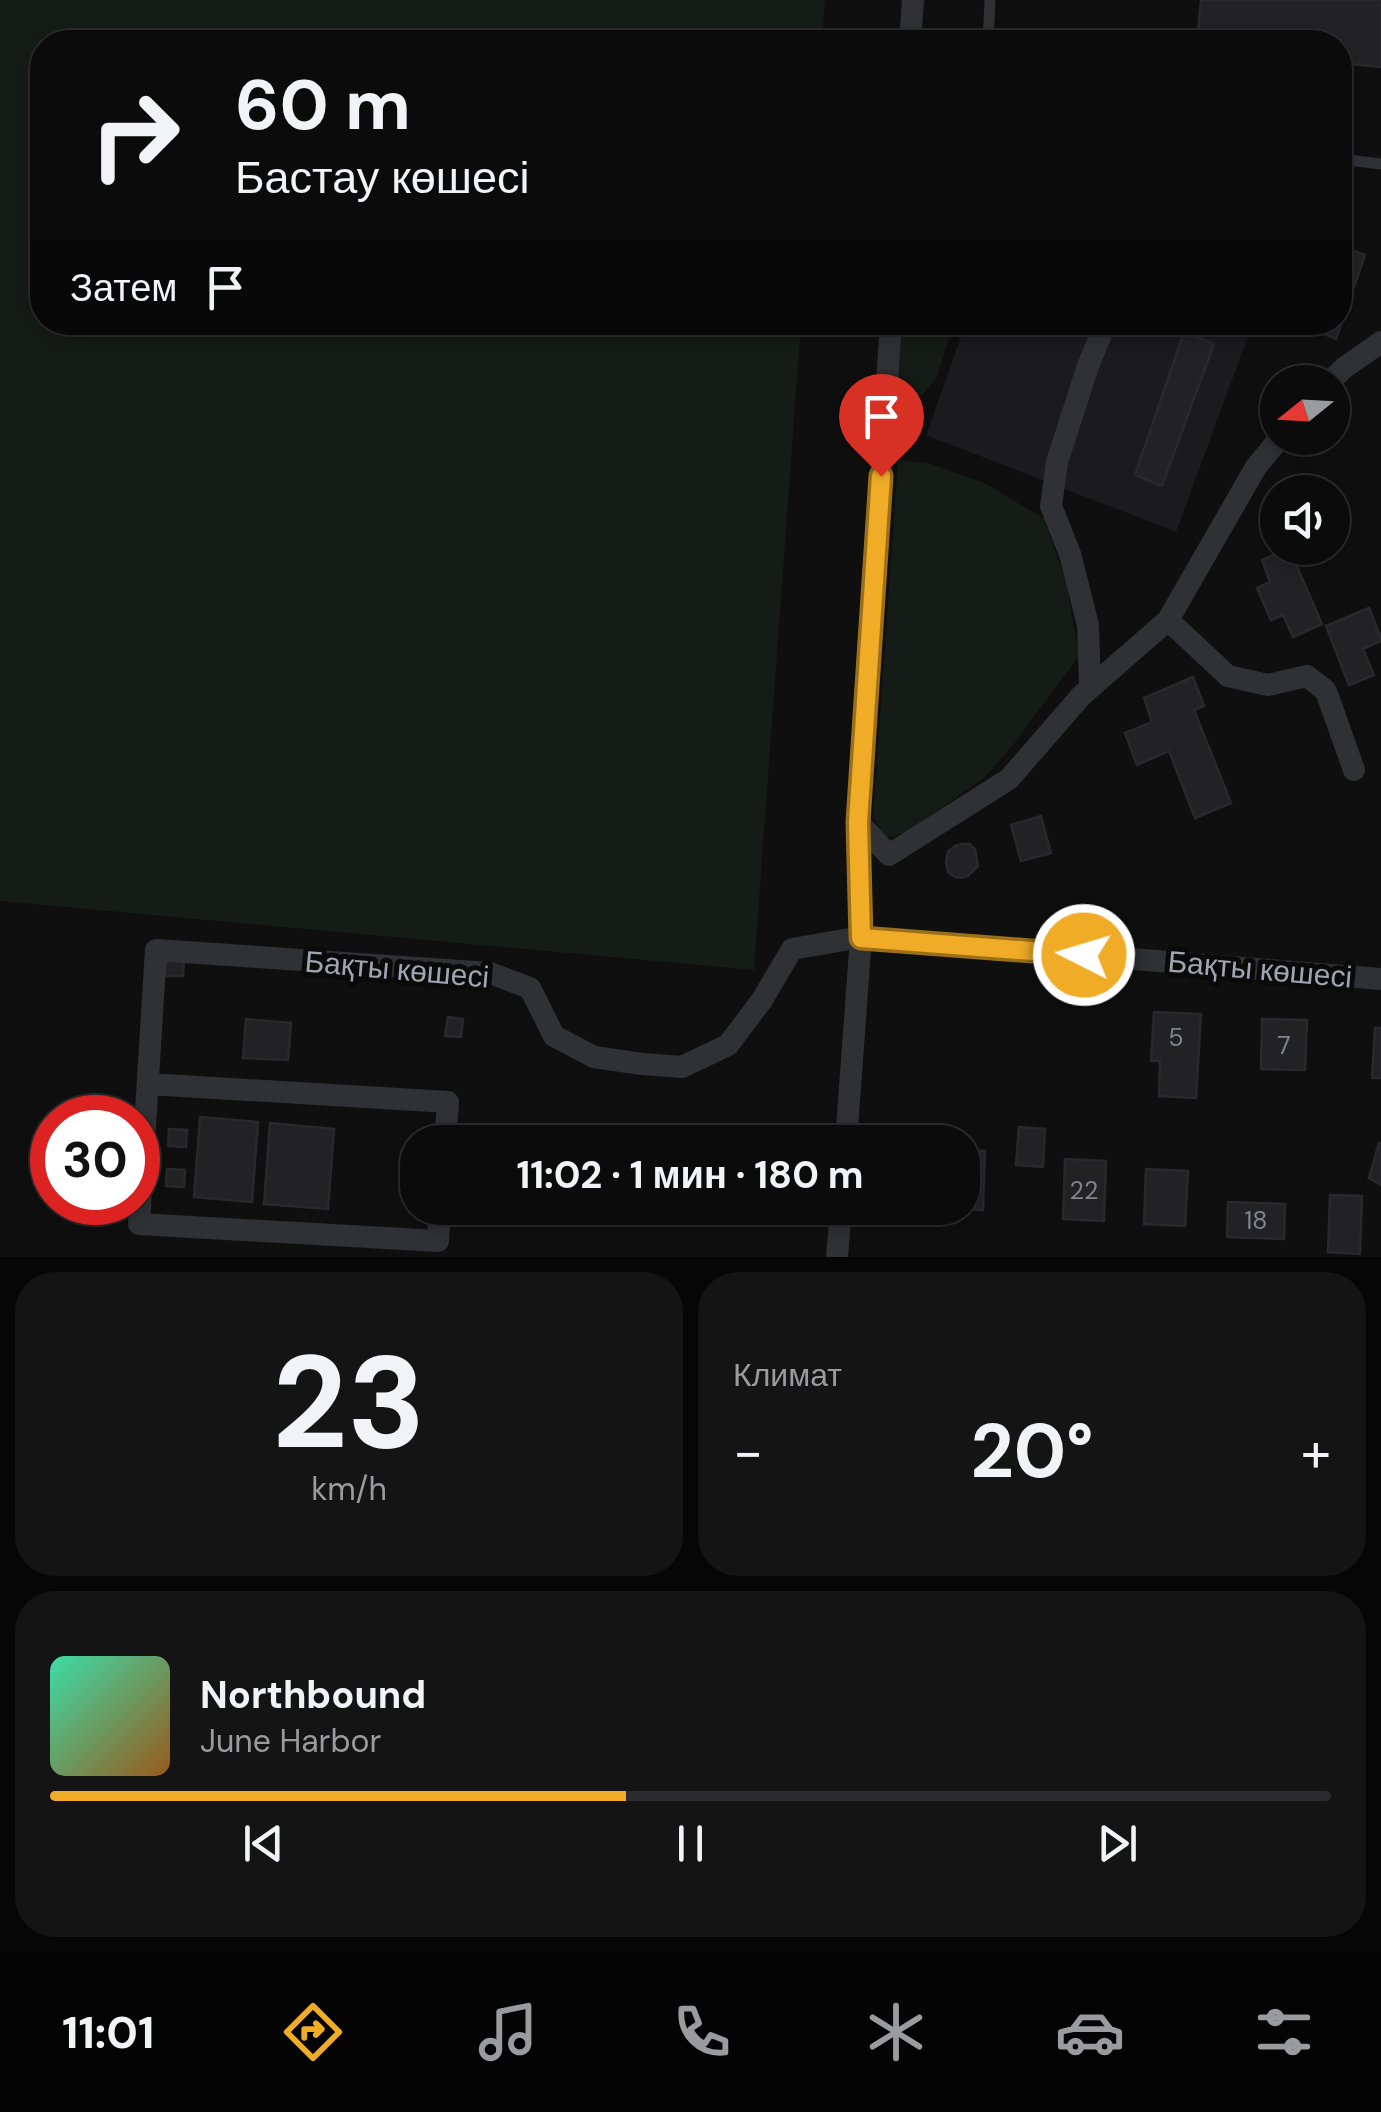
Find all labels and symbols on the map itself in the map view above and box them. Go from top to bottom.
north arrow [1260,365,1350,455]
pin [839,374,924,477]
position arrow [1032,903,1136,1007]
street label: Бақты көшесі [303,942,491,996]
street label: Бақты көшесі [1166,942,1354,996]
house number: 5 [1168,1021,1184,1054]
house number: 7 [1277,1029,1291,1062]
speed limit sign: 30 [30,1095,160,1225]
house number: 22 [1070,1174,1098,1207]
house number: 18 [1244,1204,1268,1237]

